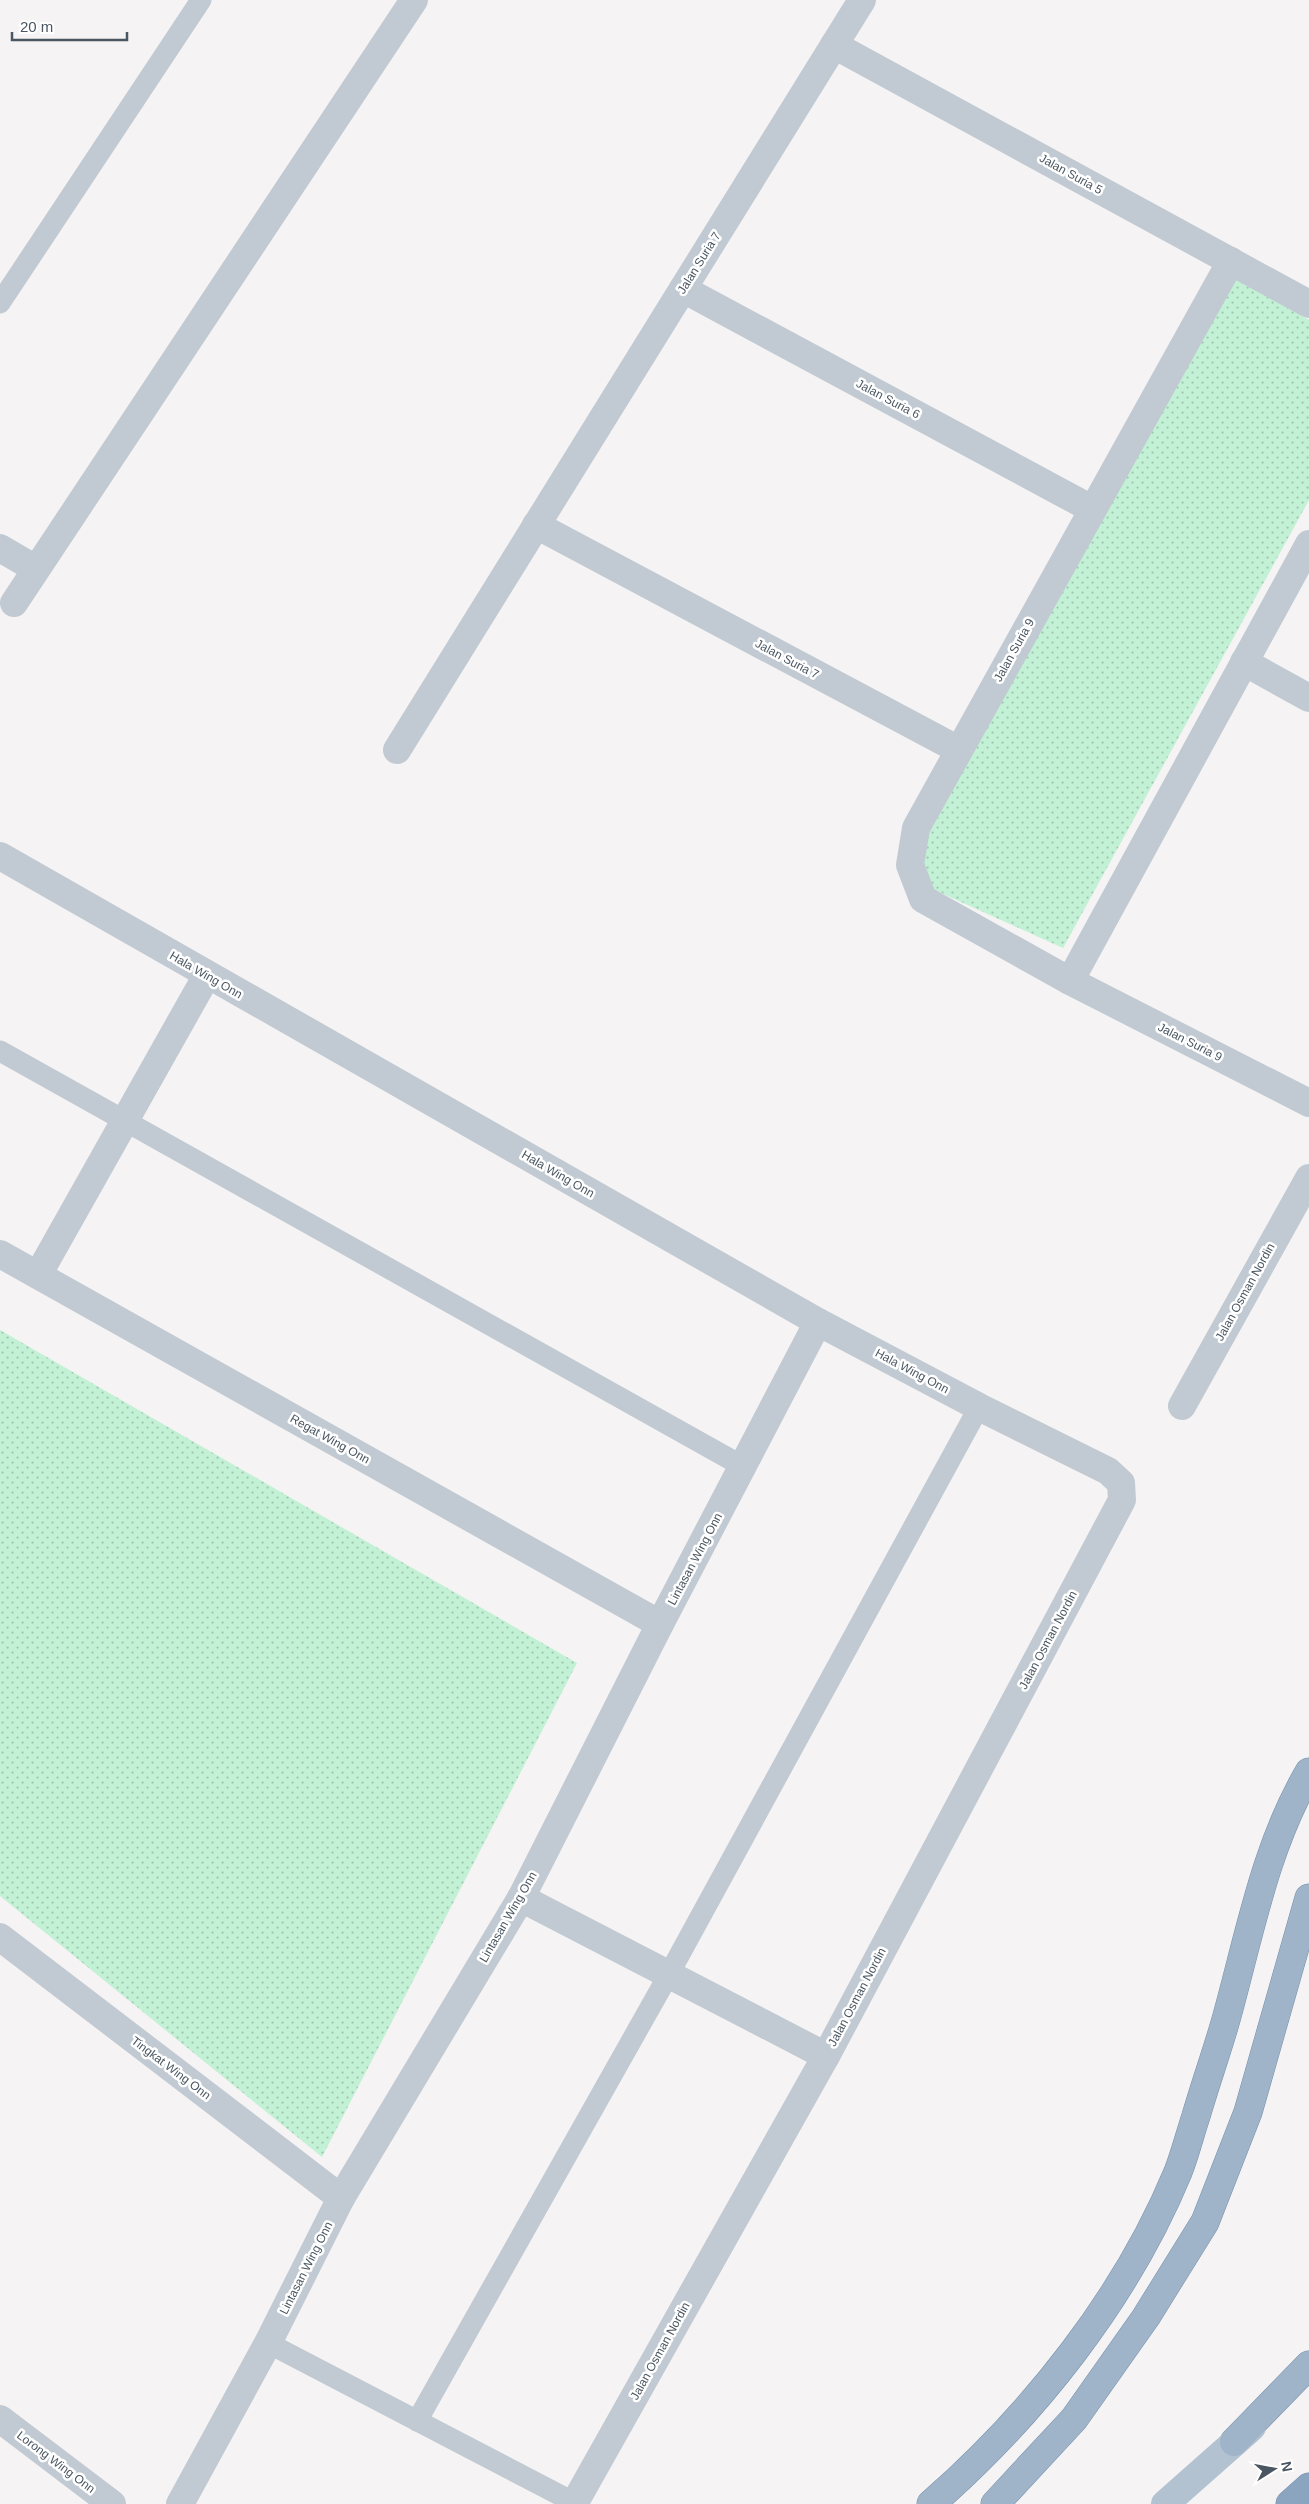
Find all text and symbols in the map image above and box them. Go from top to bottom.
scale bar [12,10,128,42]
text: 20 m [20,18,53,35]
street label: Jalan Suria 5 [1037,151,1105,197]
street label: Jalan Suria 7 [675,229,724,296]
street label: Jalan Suria 6 [854,376,922,422]
street label: Jalan Suria 9 [991,616,1037,684]
street label: Jalan Suria 7 [753,636,821,682]
street label: Hala Wing Onn [167,949,245,1001]
street label: Jalan Suria 9 [1156,1020,1225,1064]
street label: Hala Wing Onn [519,1148,597,1200]
street label: Jalan Osman Nordin [1212,1241,1278,1343]
street label: Hala Wing Onn [873,1346,951,1396]
street label: Regat Wing Onn [288,1411,372,1467]
street label: Lintasan Wing Onn [665,1511,725,1607]
street label: Jalan Osman Nordin [1016,1588,1080,1692]
street label: Lintasan Wing Onn [476,1869,540,1965]
street label: Jalan Osman Nordin [825,1945,889,2049]
street label: Tingkat Wing Onn [129,2034,213,2102]
street label: Lintasan Wing Onn [277,2219,335,2317]
street label: Jalan Osman Nordin [627,2300,693,2402]
street label: Lorong Wing Onn [14,2428,98,2496]
north arrow [1249,2444,1299,2494]
text: N [1278,2460,1296,2473]

